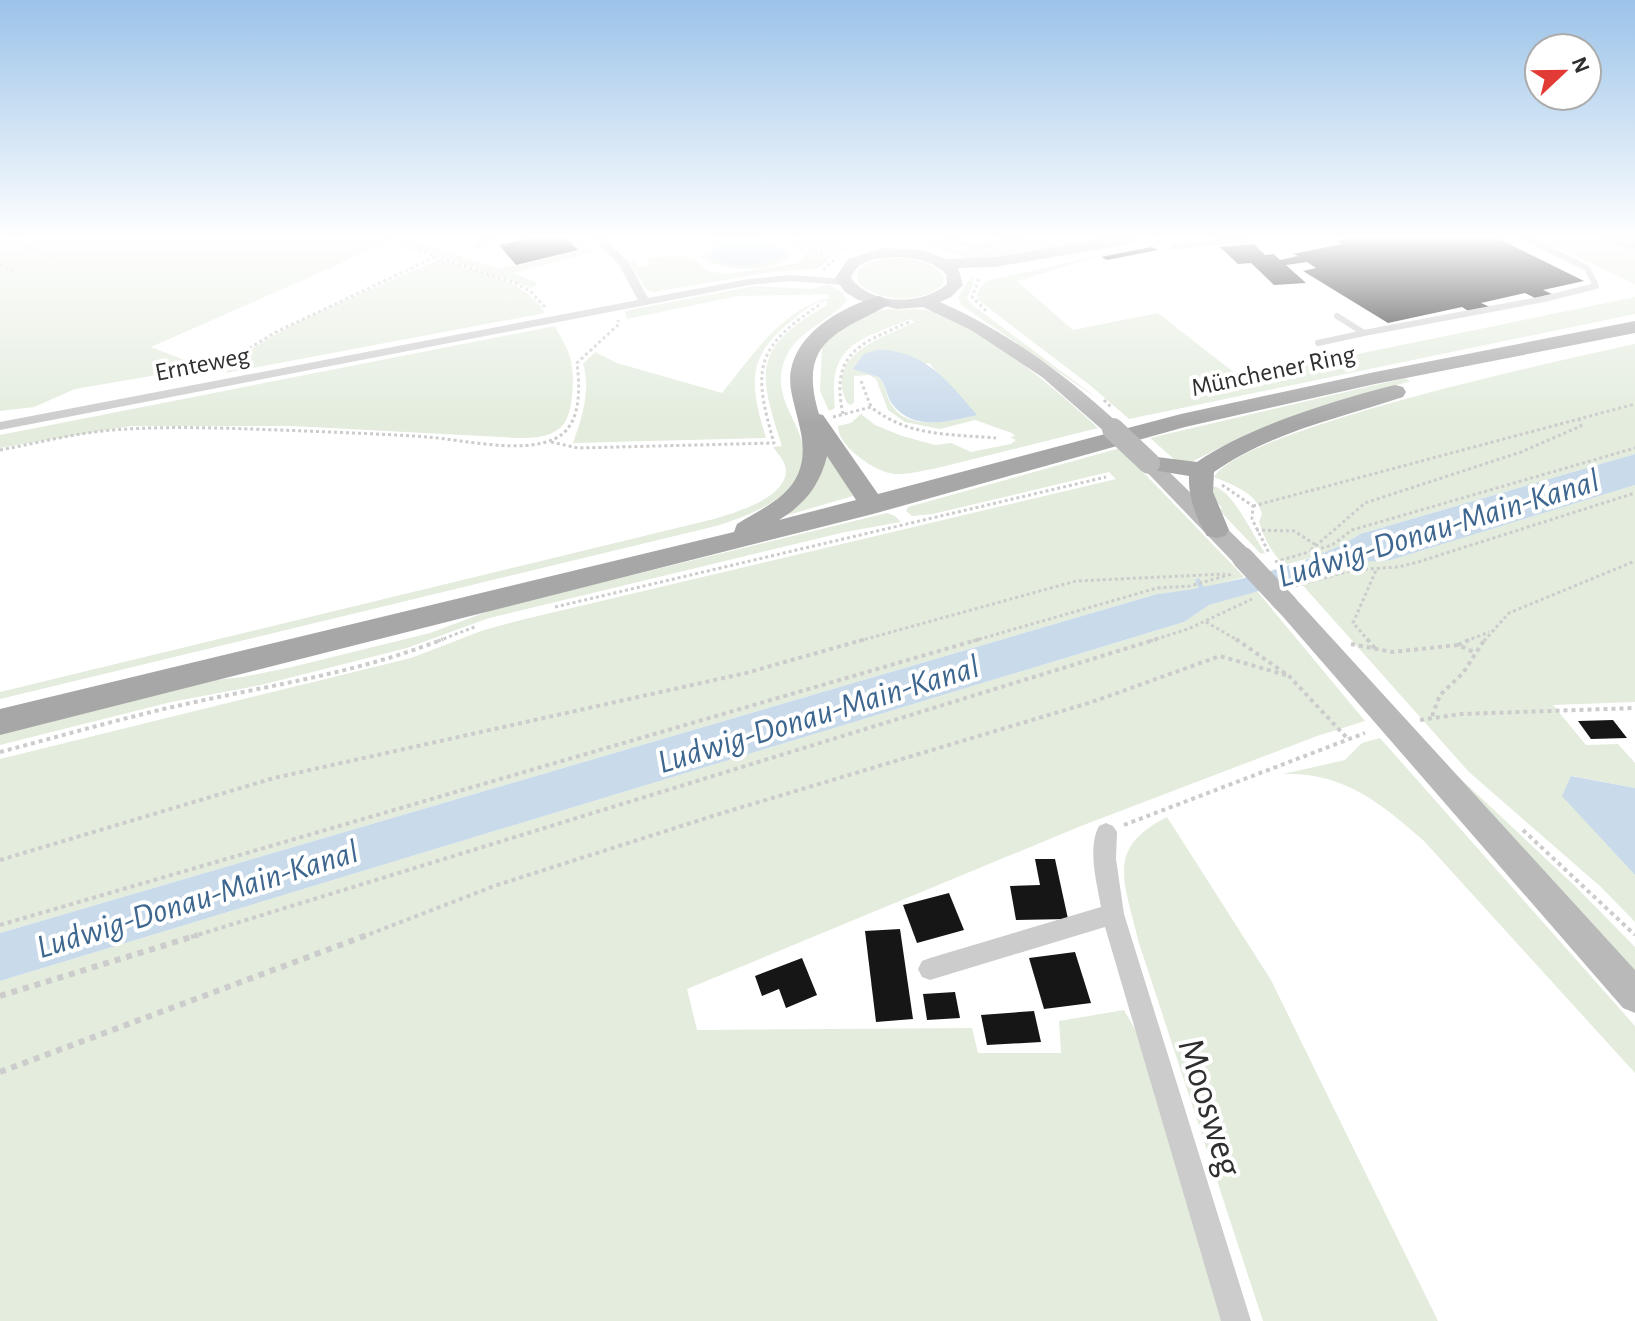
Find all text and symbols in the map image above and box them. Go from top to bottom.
north arrow [1523,32,1603,112]
text: N [1568,54,1594,76]
street label: Münchener Ring [1189,341,1358,401]
street label: Ernteweg [153,342,252,386]
water label: Ludwig-Donau-Main-Kanal [1274,464,1604,594]
water label: Ludwig-Donau-Main-Kanal [654,650,984,780]
water label: Ludwig-Donau-Main-Kanal [33,835,363,965]
street label: Moosweg [1170,1034,1248,1181]

